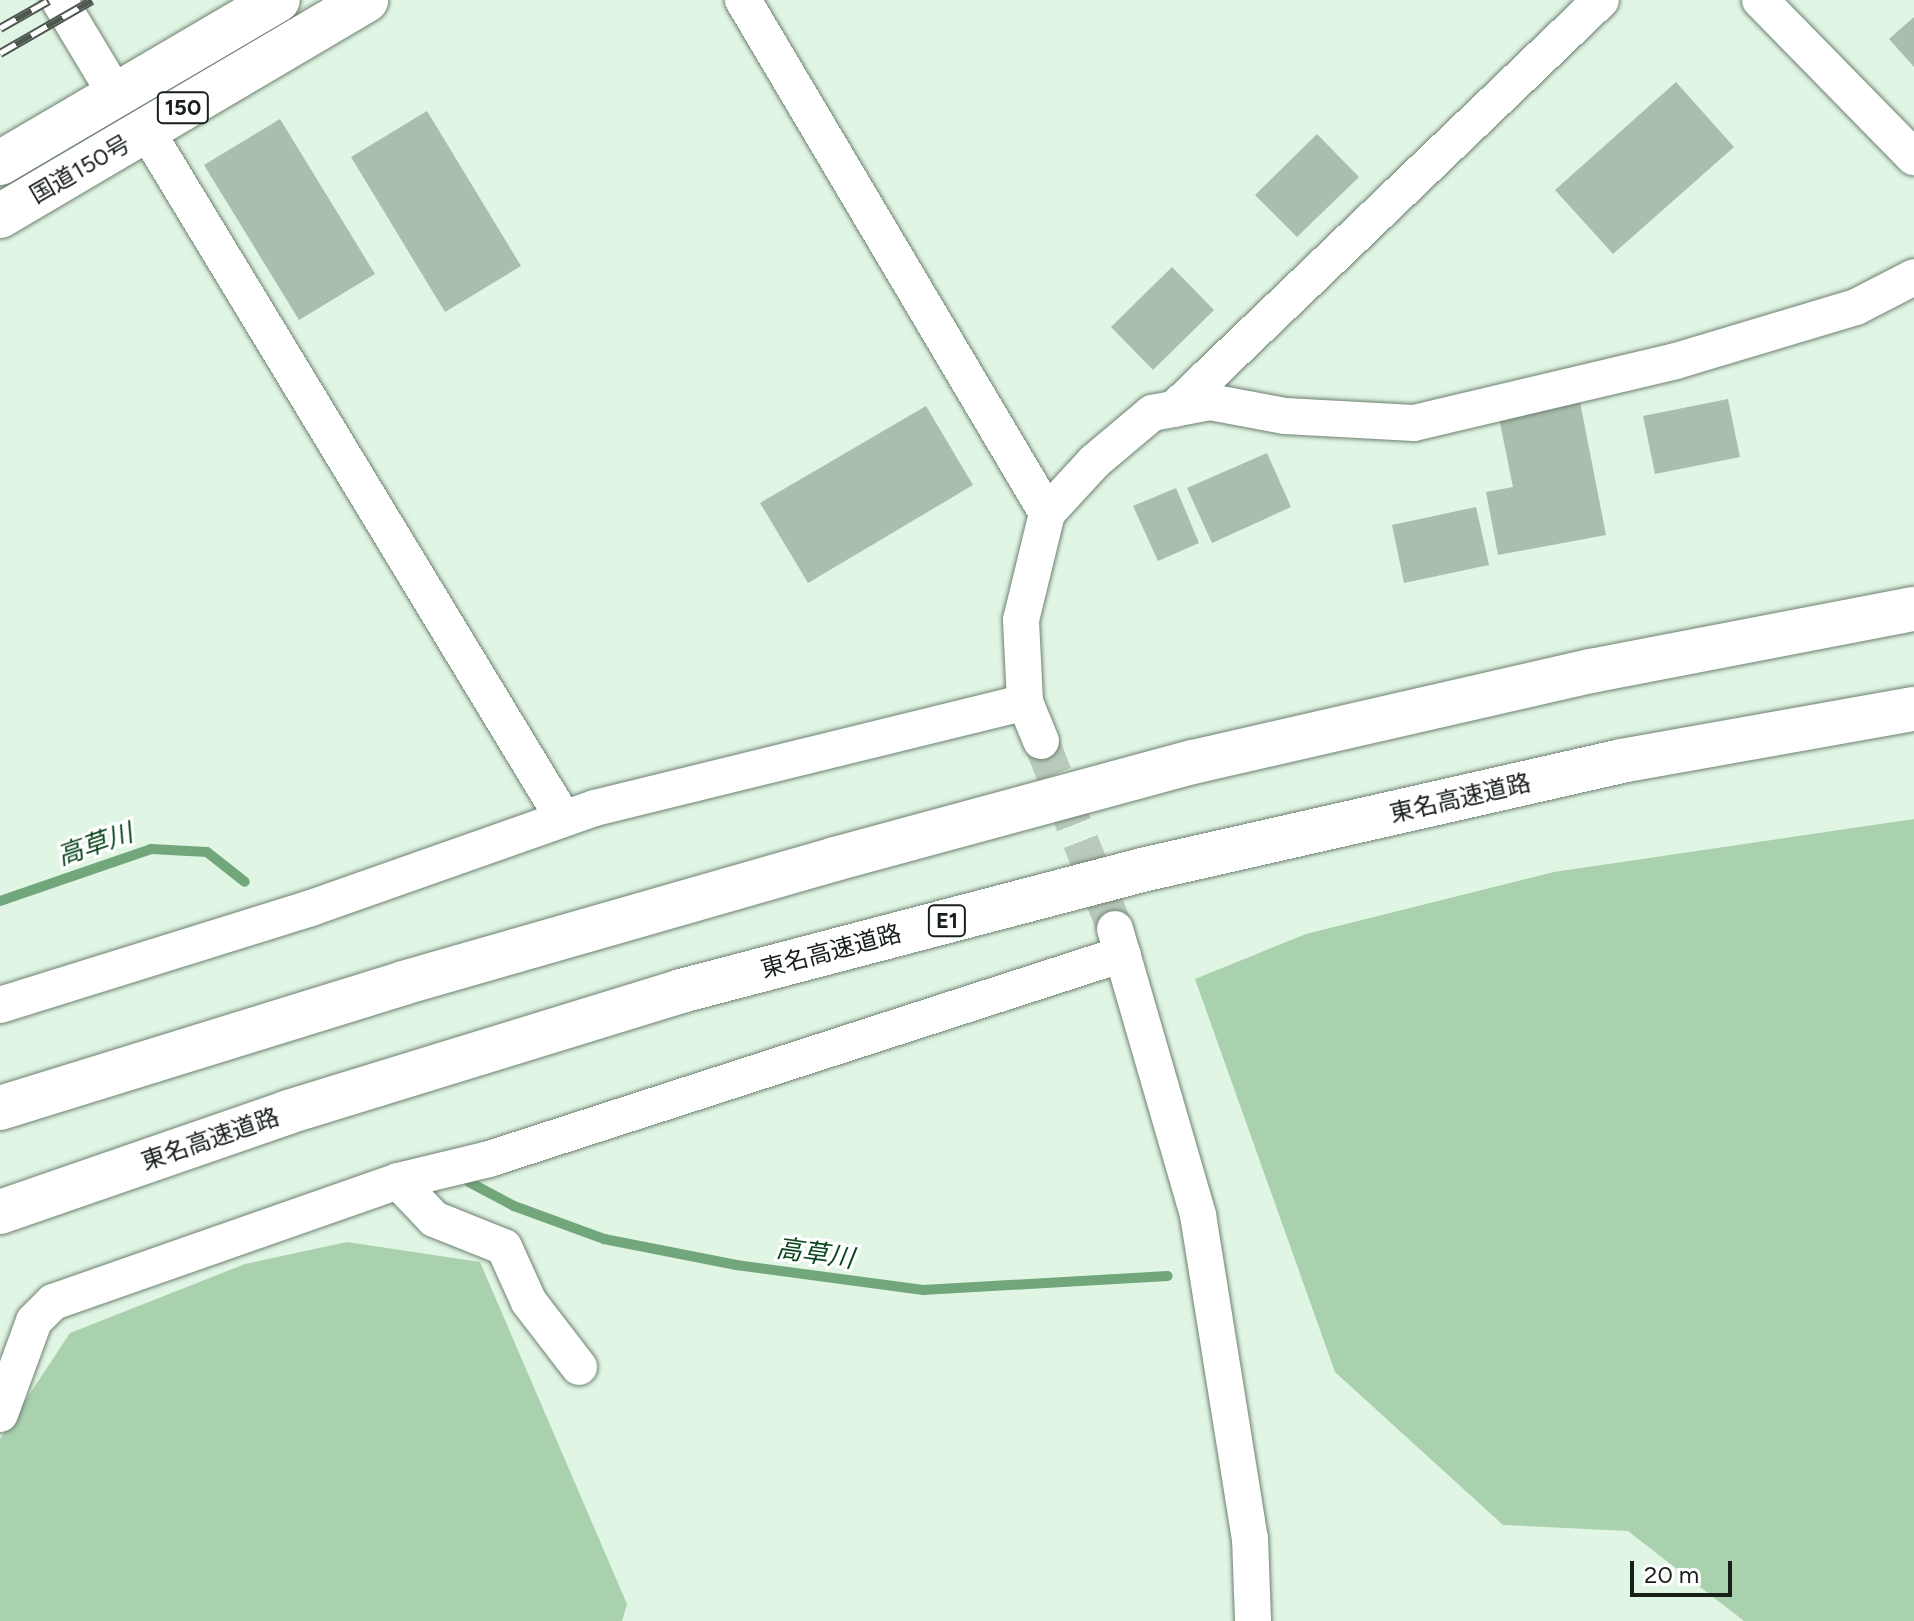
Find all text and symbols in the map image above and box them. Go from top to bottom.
road number: 150 [155,90,211,126]
street label: 国道150号 [25,129,135,209]
street label: 東名高速道路 [1387,768,1533,828]
water label: 高草川 [53,818,137,872]
road number: E1 [927,903,967,939]
street label: 東名高速道路 [758,918,904,984]
street label: 東名高速道路 [137,1102,283,1176]
water label: 高草川 [774,1233,856,1275]
scale bar [1634,1545,1736,1595]
text: 20 m [1644,1560,1699,1589]

